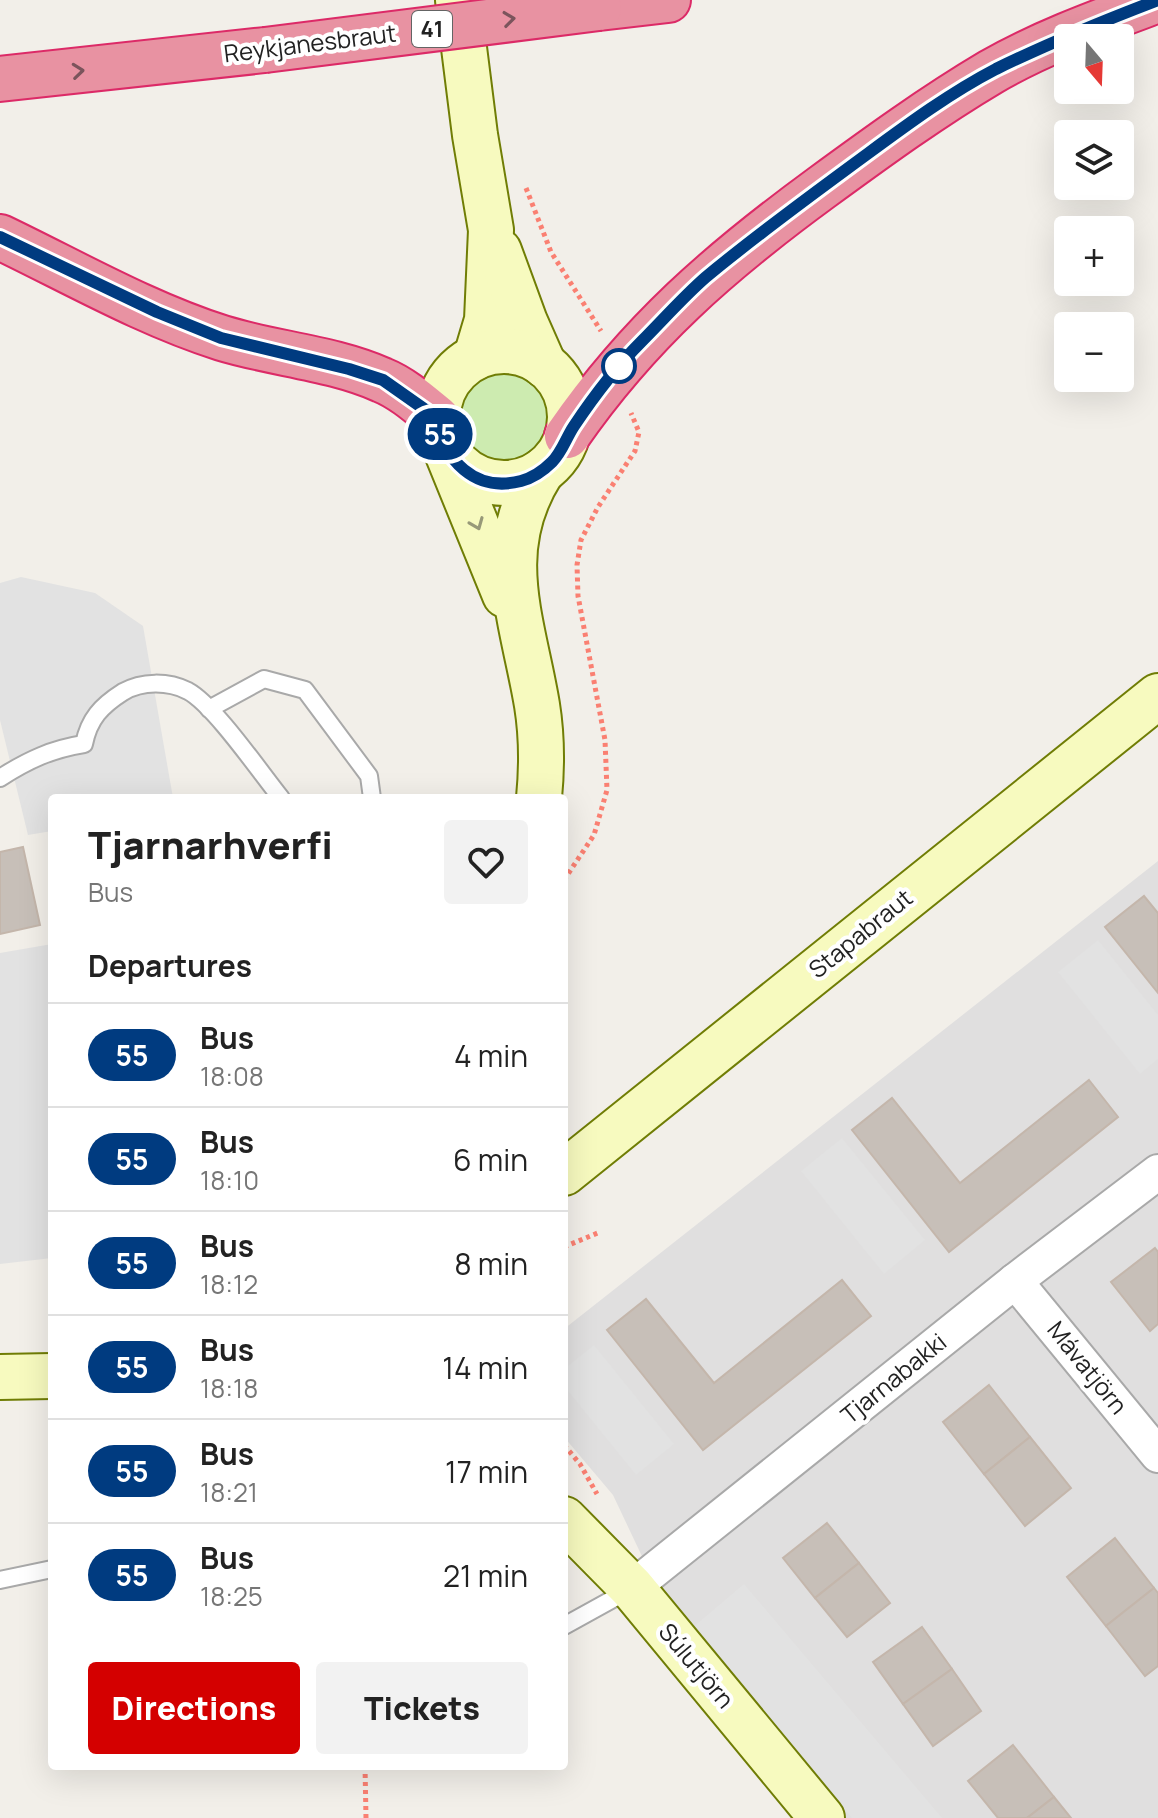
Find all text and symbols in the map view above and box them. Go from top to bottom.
road number: 41 [412,11,452,47]
one-way arrow [503,11,516,28]
street label: Reykjanesbraut [222,16,398,69]
north arrow [1054,24,1134,104]
map controls [1054,24,1134,392]
one-way arrow [71,62,84,79]
button: layers [1054,120,1134,200]
button: + [1054,216,1134,296]
button: − [1054,312,1134,392]
unlabelled marker [602,349,636,383]
line badge: 55 [404,408,476,460]
text: 55 [424,415,456,453]
one-way arrow [467,516,484,530]
text: Tjarnarhverfi [88,818,333,870]
button: heart [444,820,528,904]
text: Bus [88,874,133,910]
street label: Stapabraut [801,881,919,985]
text: Departures [88,945,252,986]
text: Bus [200,1017,254,1058]
text: 4 min [454,1035,528,1076]
text: 55 [116,1036,148,1074]
text: 18:08 [200,1058,264,1094]
text: Bus [200,1121,254,1162]
text: 6 min [453,1139,528,1180]
text: 55 [116,1140,148,1178]
text: 18:10 [200,1162,259,1198]
text: Bus [200,1225,254,1266]
text: 8 min [454,1243,528,1284]
text: 55 [116,1244,148,1282]
text: 18:12 [200,1266,258,1302]
street label: Mávatjörn [1041,1314,1136,1420]
street label: Tjarnabakki [833,1325,953,1431]
text: Bus [200,1329,254,1370]
text: 14 min [442,1347,528,1388]
text: 55 [116,1348,148,1386]
text: 18:18 [200,1370,258,1406]
text: Bus [200,1433,254,1474]
text: 17 min [445,1451,528,1492]
text: 55 [116,1452,148,1490]
text: 18:21 [200,1474,258,1510]
text: Bus [200,1537,254,1578]
text: 21 min [443,1555,528,1596]
text: 55 [116,1556,148,1594]
text: 18:25 [200,1578,263,1614]
street label: Súlutjörn [652,1615,742,1715]
button: Directions [88,1662,300,1754]
button: Tickets [316,1662,528,1754]

